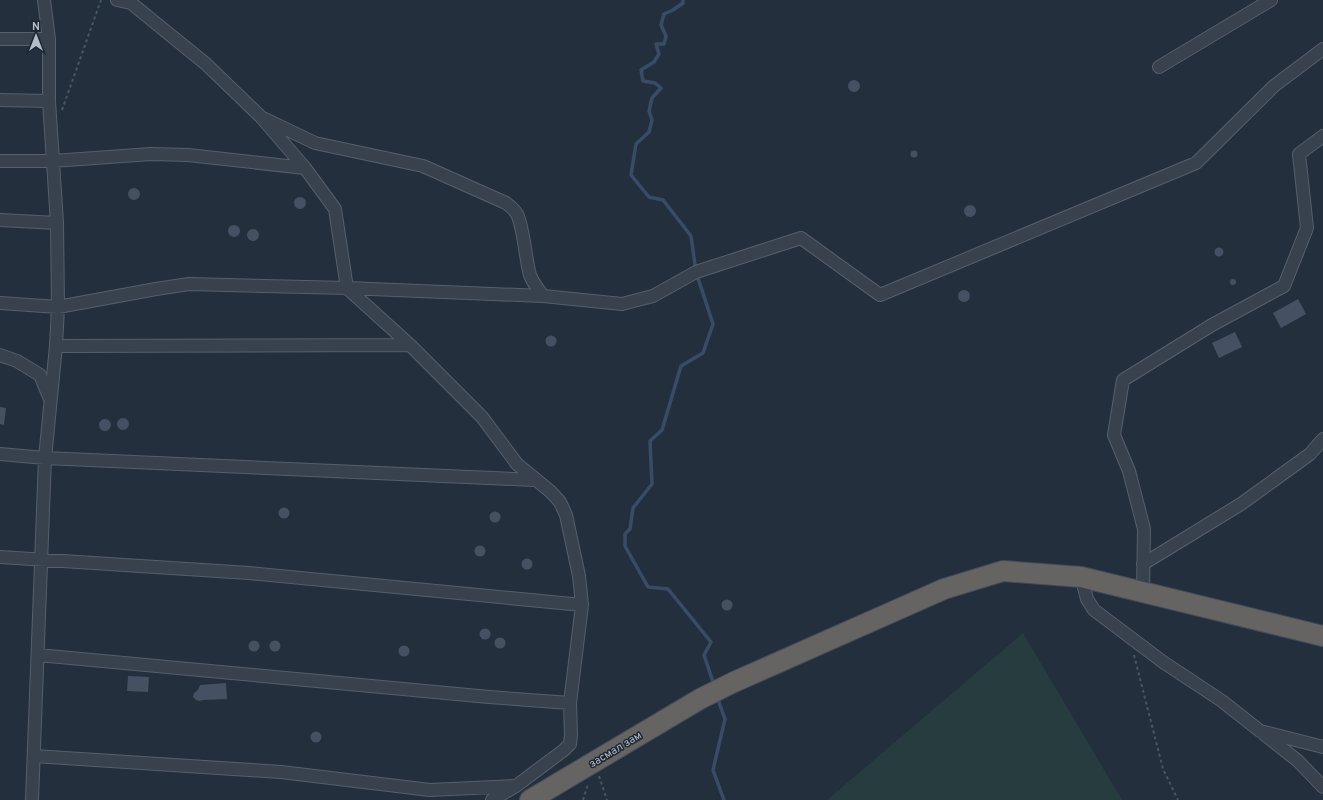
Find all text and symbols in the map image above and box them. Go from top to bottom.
north arrow [16,16,56,56]
text: N [32,20,40,34]
street label: засмал зам [586,729,645,771]

